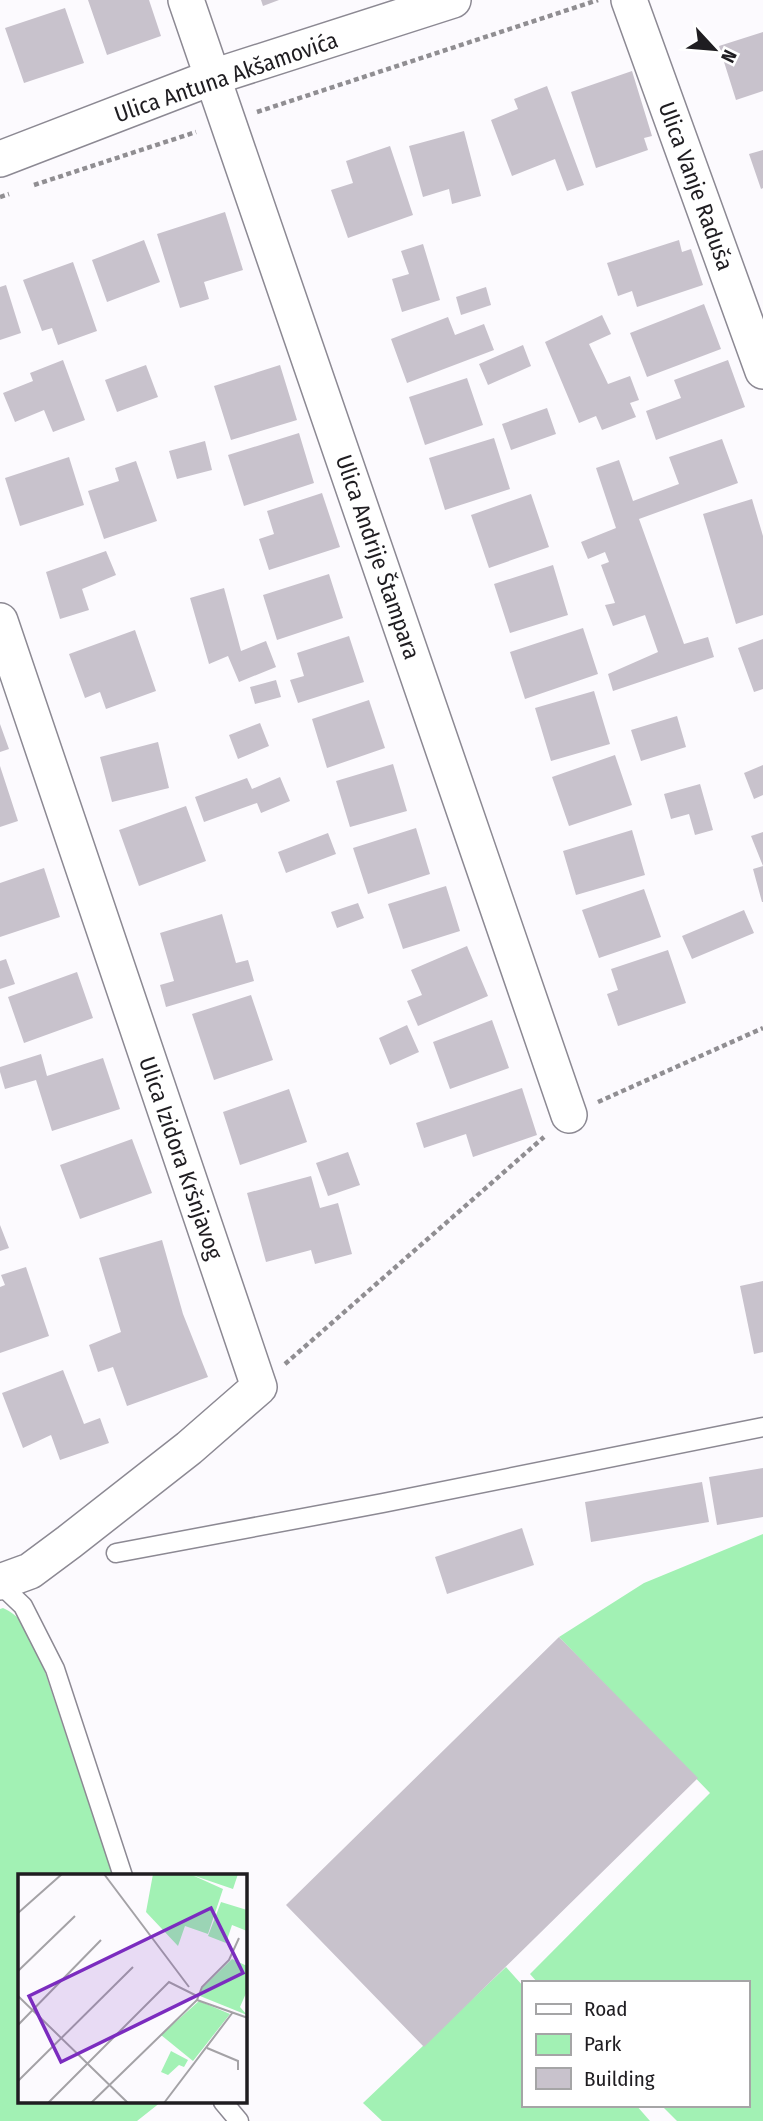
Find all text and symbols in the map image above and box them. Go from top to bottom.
north arrow [679,14,749,84]
street label: Ulica Antuna Akšamovića [111,26,341,128]
text: N [716,46,742,66]
street label: Ulica Vanje Raduša [653,98,739,274]
street label: Ulica Andrije Štampara [330,451,427,663]
street label: Ulica Izidora Kršnjavog [133,1053,229,1263]
inset map [18,1874,247,2104]
legend [522,1981,749,2107]
text: Road [584,1996,628,2022]
text: Park [584,2031,622,2057]
text: Building [584,2066,655,2092]

